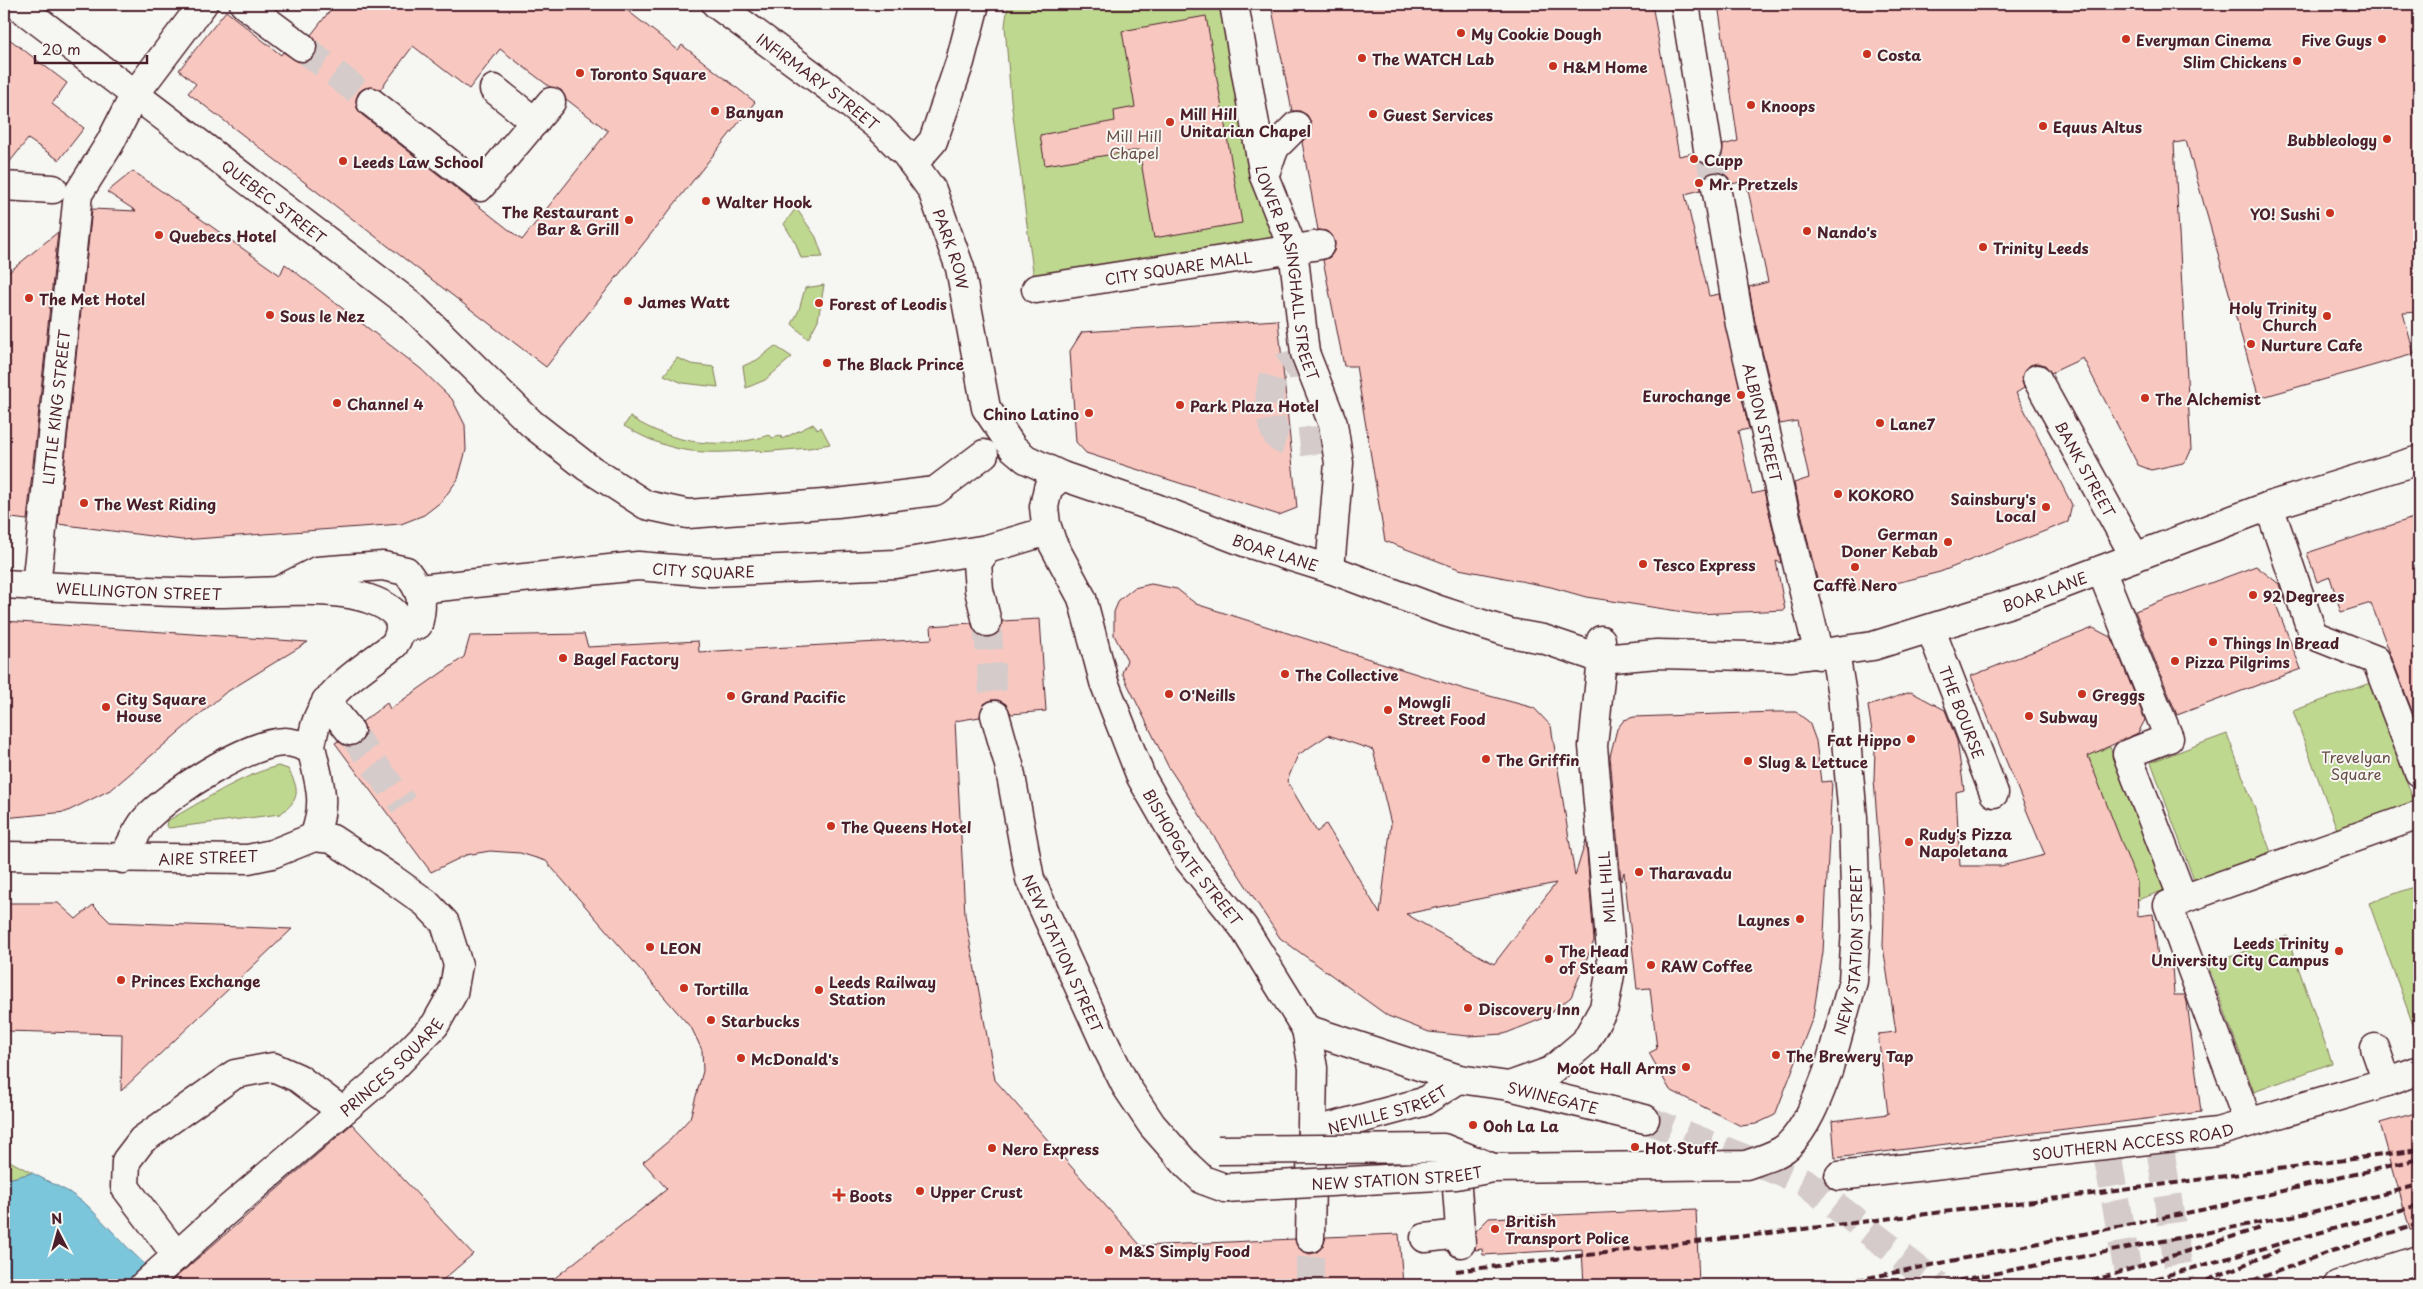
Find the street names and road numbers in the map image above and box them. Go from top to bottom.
street label: INFIRMARY STREET [752,27,885,135]
street label: QUEBEC STREET [217,153,332,249]
street label: LOWER BASINGHALL STREET [1251,164,1326,384]
street label: PARK ROW [928,205,975,292]
street label: CITY SQUARE MALL [1103,244,1254,290]
street label: LITTLE KING STREET [35,328,75,486]
street label: ALBION STREET [1738,360,1789,485]
street label: BANK STREET [2050,416,2122,521]
street label: BOAR LANE [1229,527,1321,576]
street label: CITY SQUARE [651,556,755,584]
street label: BOAR LANE [1999,565,2090,617]
street label: WELLINGTON STREET [55,575,223,605]
street label: THE BOURSE [1934,662,1991,762]
street label: BISHOPGATE STREET [1138,784,1249,931]
street label: AIRE STREET [158,844,259,870]
street label: MILL HILL [1591,850,1621,924]
street label: NEW STATION STREET [1827,864,1868,1037]
street label: NEW STATION STREET [1018,870,1110,1036]
street label: PRINCES SQUARE [334,1013,448,1121]
street label: SWINEGATE [1505,1075,1601,1119]
street label: NEVILLE STREET [1325,1078,1452,1139]
street label: SOUTHERN ACCESS ROAD [2031,1116,2237,1165]
street label: NEW STATION STREET [1311,1159,1485,1195]

